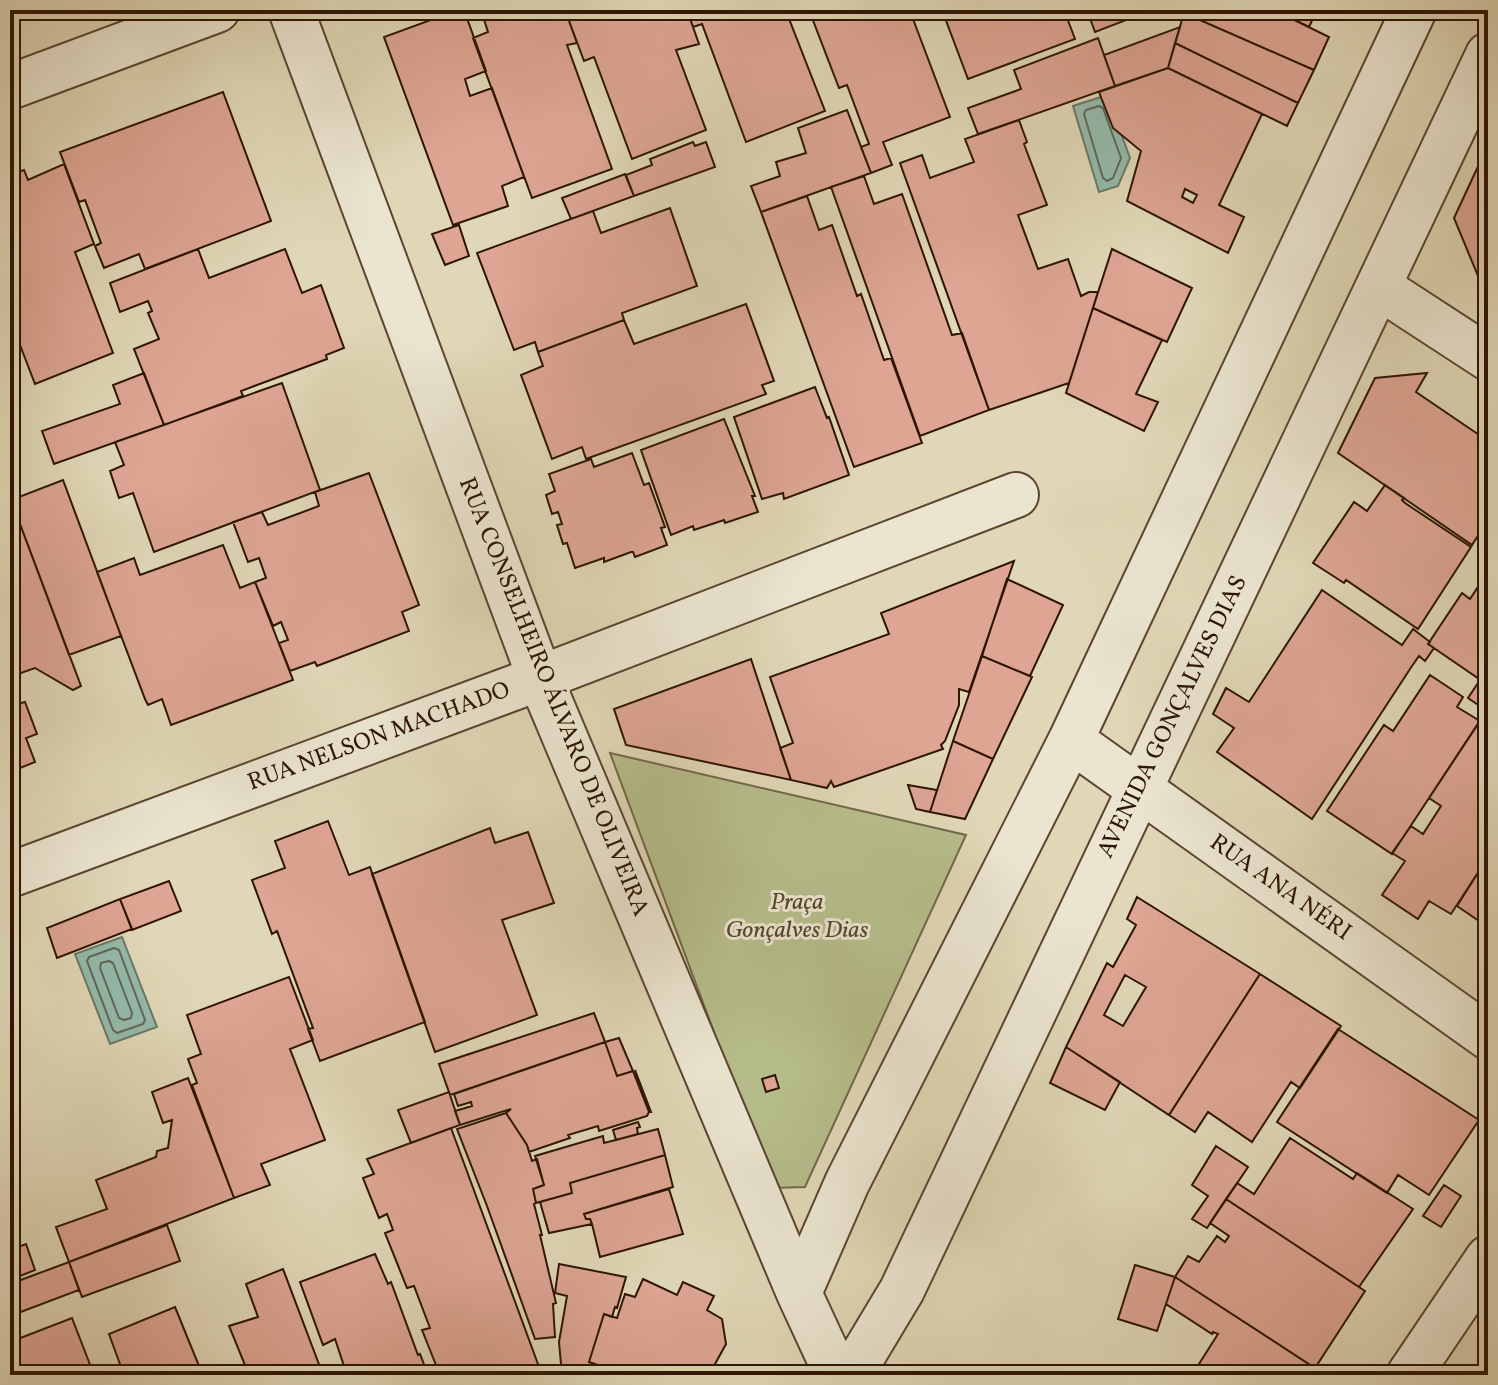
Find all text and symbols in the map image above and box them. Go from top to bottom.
street label: RUA CONSELHEIRO ÁLVARO DE OLIVEIRA [449,472,657,922]
street label: AVENIDA GONÇALVES DIAS [1090,570,1256,864]
street label: RUA NELSON MACHADO [243,674,515,800]
street label: RUA ANA NÉRI [1202,826,1358,950]
park label: Praça Gonçalves Dias [726,886,869,948]

